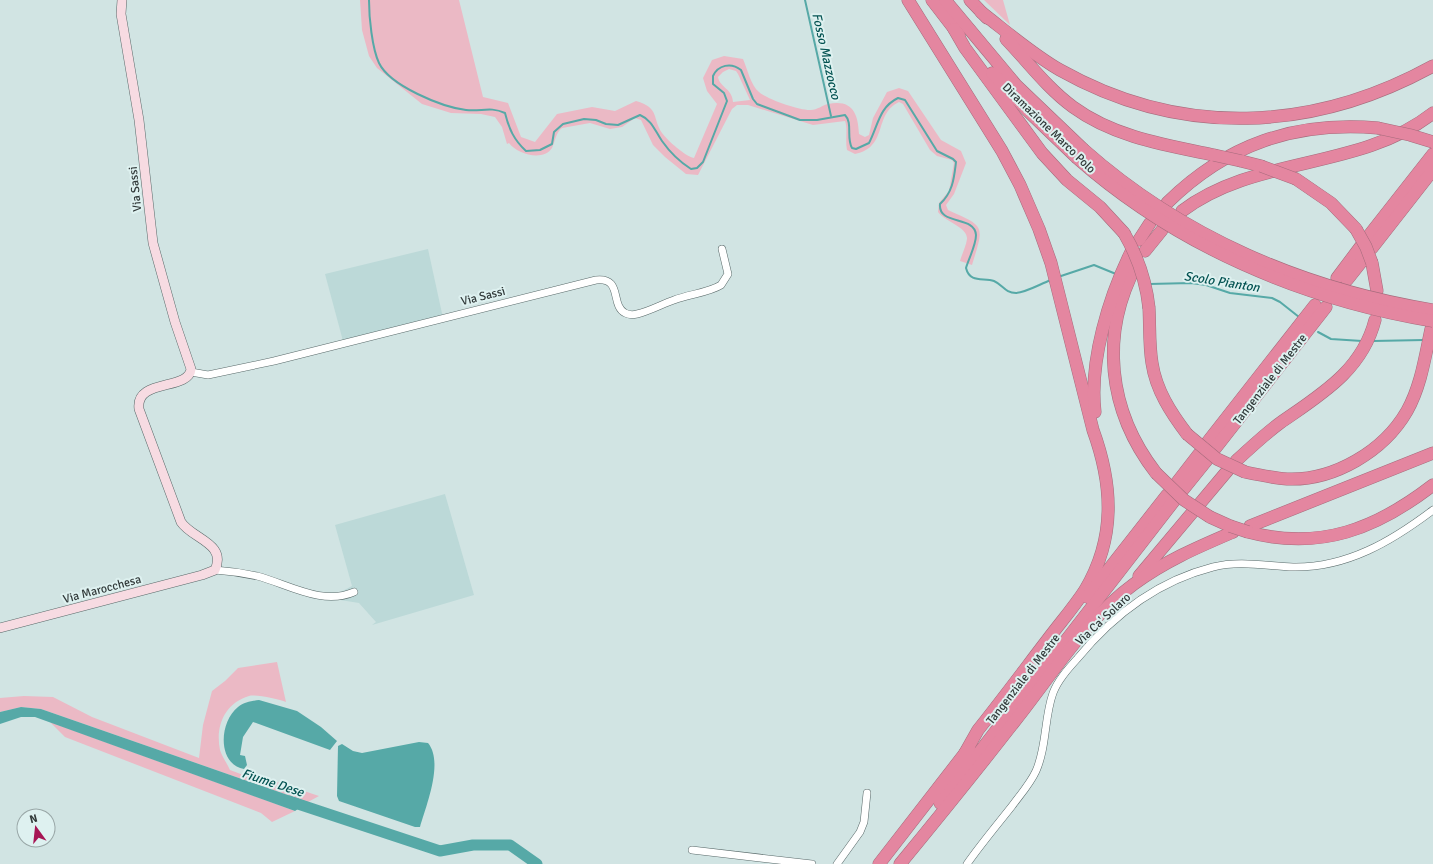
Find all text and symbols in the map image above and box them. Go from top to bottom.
water label: Fosso Mazzocco [808,11,844,102]
street label: Diramazione Marco Polo [999,80,1098,177]
street label: Via Sassi [126,166,145,212]
water label: Scolo Pianton [1183,268,1262,296]
street label: Via Sassi [459,284,507,309]
street label: Tangenziale di Mestre [1230,331,1310,428]
street label: Via Marocchesa [61,572,143,607]
street label: Via Ca' Solaro [1073,590,1134,649]
street label: Tangenziale di Mestre [983,631,1063,728]
water label: Fiume Dese [240,765,307,801]
north arrow [16,808,56,848]
text: N [28,812,39,826]

